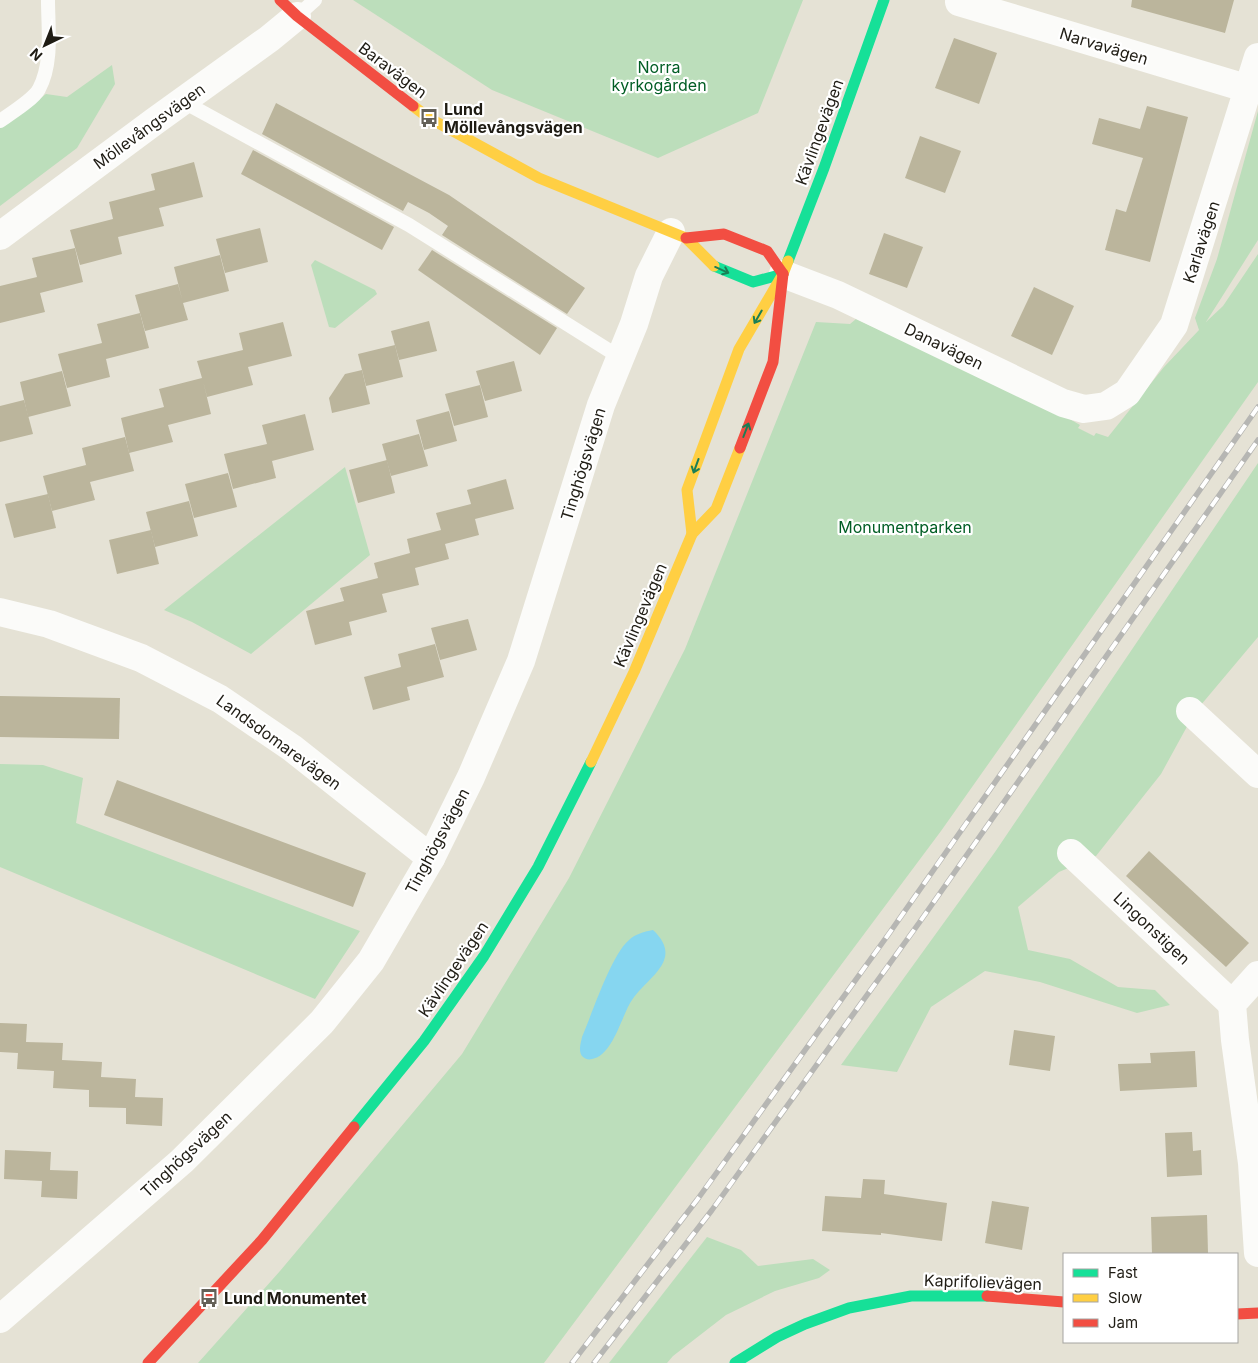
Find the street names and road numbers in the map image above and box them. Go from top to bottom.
street label: Narvavägen [1057,23,1151,69]
street label: Baravägen [355,38,431,102]
street label: Kävlingevägen [791,76,847,188]
street label: Möllevångsvägen [89,79,209,173]
street label: Karlavägen [1178,198,1224,286]
street label: Danavägen [901,318,987,374]
street label: Tinghögsvägen [556,405,610,523]
street label: Kävlingevägen [609,560,671,670]
street label: Landsdomarevägen [213,690,345,794]
street label: Tinghögsvägen [401,785,473,897]
street label: Lingonstigen [1110,887,1194,969]
street label: Kävlingevägen [414,917,492,1021]
street label: Tinghögsvägen [136,1107,236,1201]
street label: Kaprifolievägen [924,1270,1042,1294]

